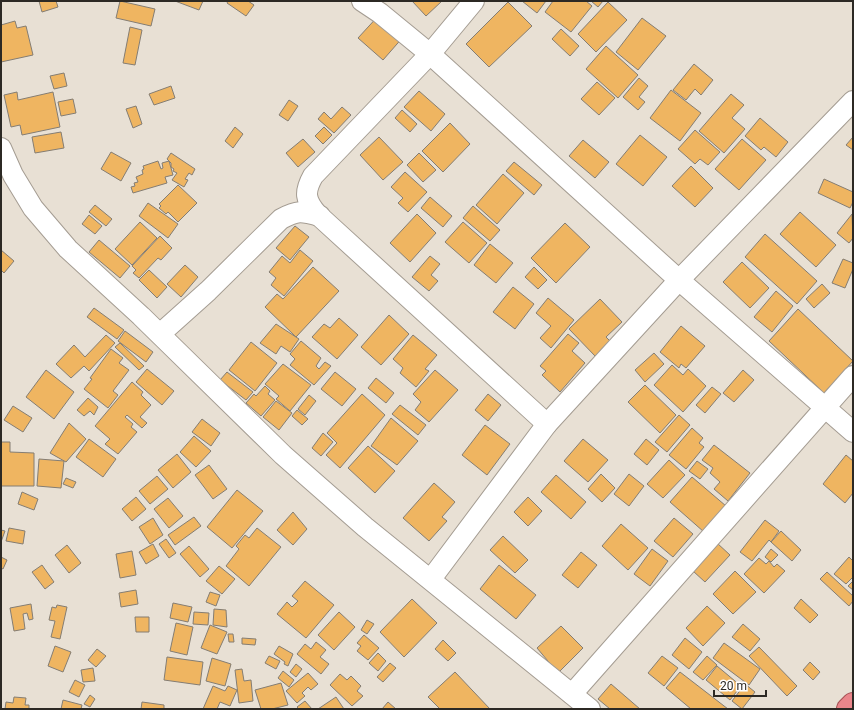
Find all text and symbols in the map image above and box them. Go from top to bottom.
scale bar [714,672,766,698]
text: 20 m [720,679,747,693]

